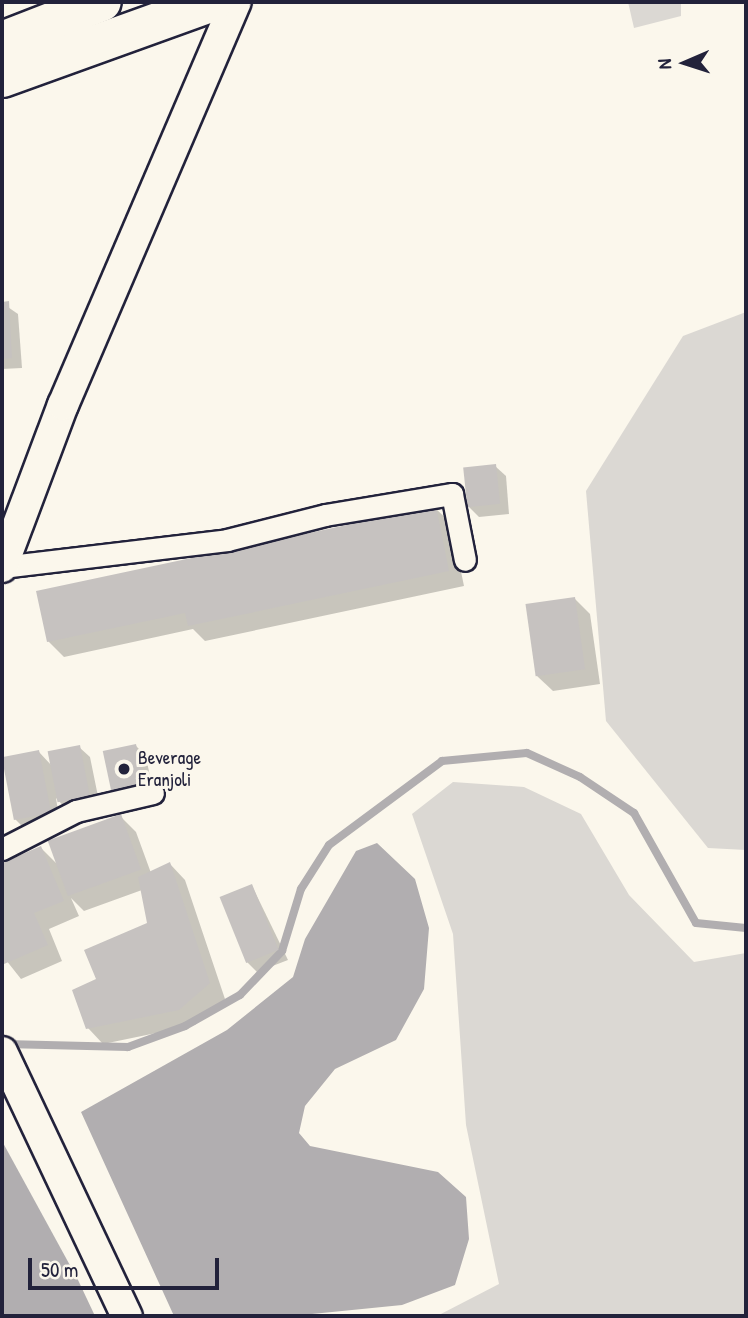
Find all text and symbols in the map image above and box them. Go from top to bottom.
north arrow [650,28,720,98]
text: N [651,58,677,70]
place label: Beverage Eranjoli [138,747,201,791]
marker: Beverage Eranjoli [116,761,132,777]
scale bar [32,1244,222,1288]
text: 50 m [41,1255,78,1284]

